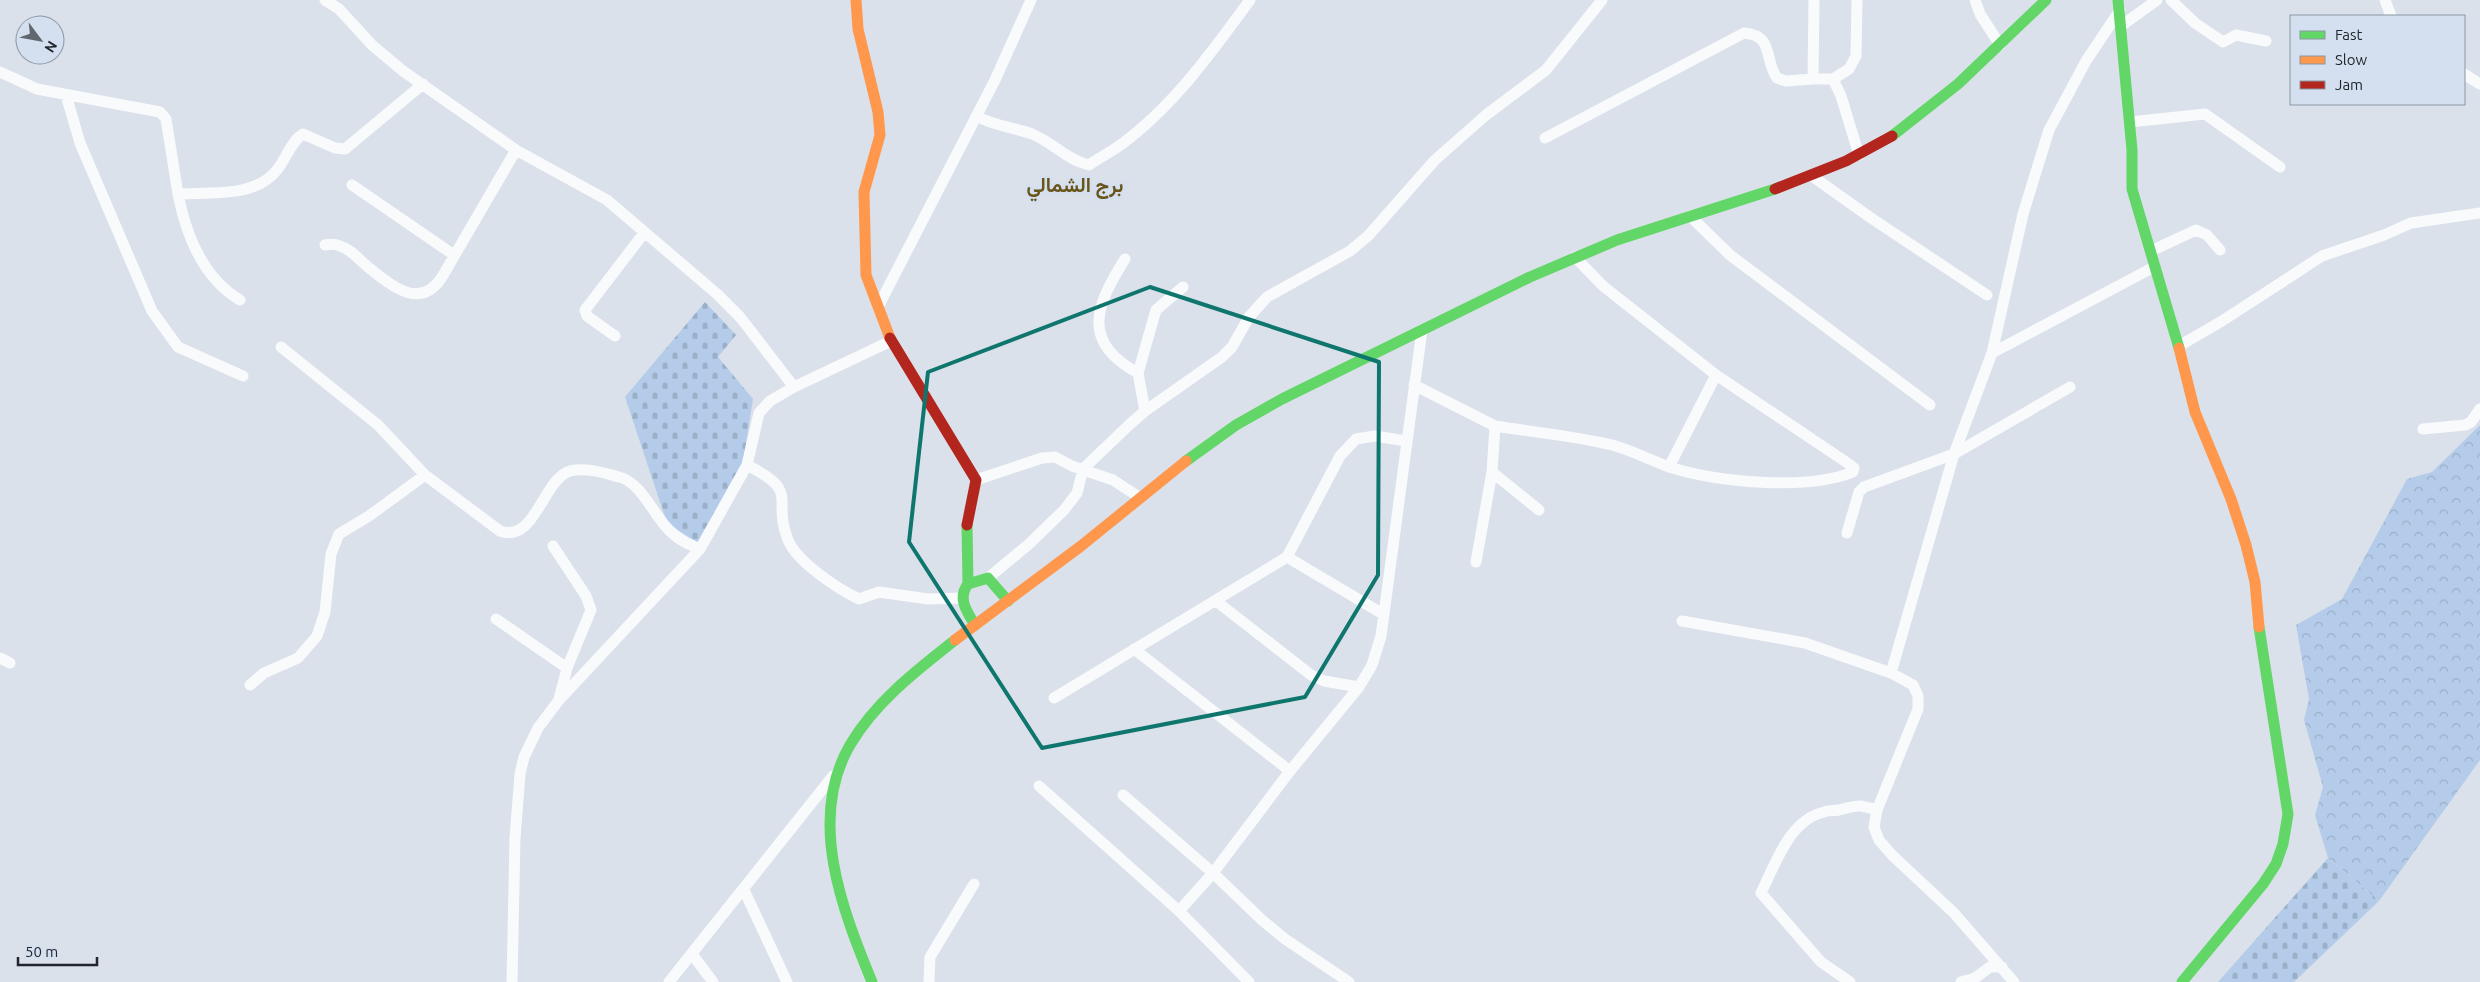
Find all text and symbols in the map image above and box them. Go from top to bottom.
north arrow [15,15,65,65]
legend [2290,15,2465,105]
text: Fast [2335,26,2363,43]
text: N [41,38,61,56]
text: Slow [2335,51,2368,68]
text: Jam [2335,76,2363,93]
district label: برج الشمالي [1027,173,1123,202]
scale bar [18,934,96,966]
text: 50 m [25,943,58,960]

